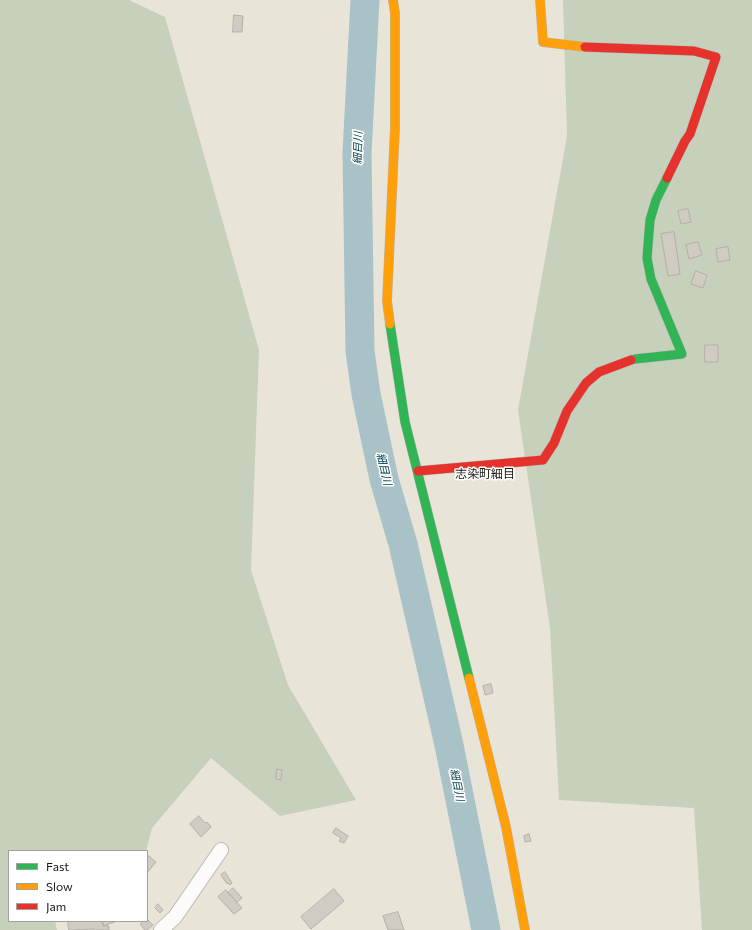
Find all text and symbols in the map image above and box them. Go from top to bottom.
water label: 細目川 [351,131,365,165]
water label: 細目川 [374,451,394,487]
district label: 志染町細目 [455,467,515,481]
water label: 細目川 [447,768,467,802]
legend [8,850,148,922]
text: Fast [46,859,69,873]
text: Slow [46,879,73,893]
text: Jam [46,899,66,913]

